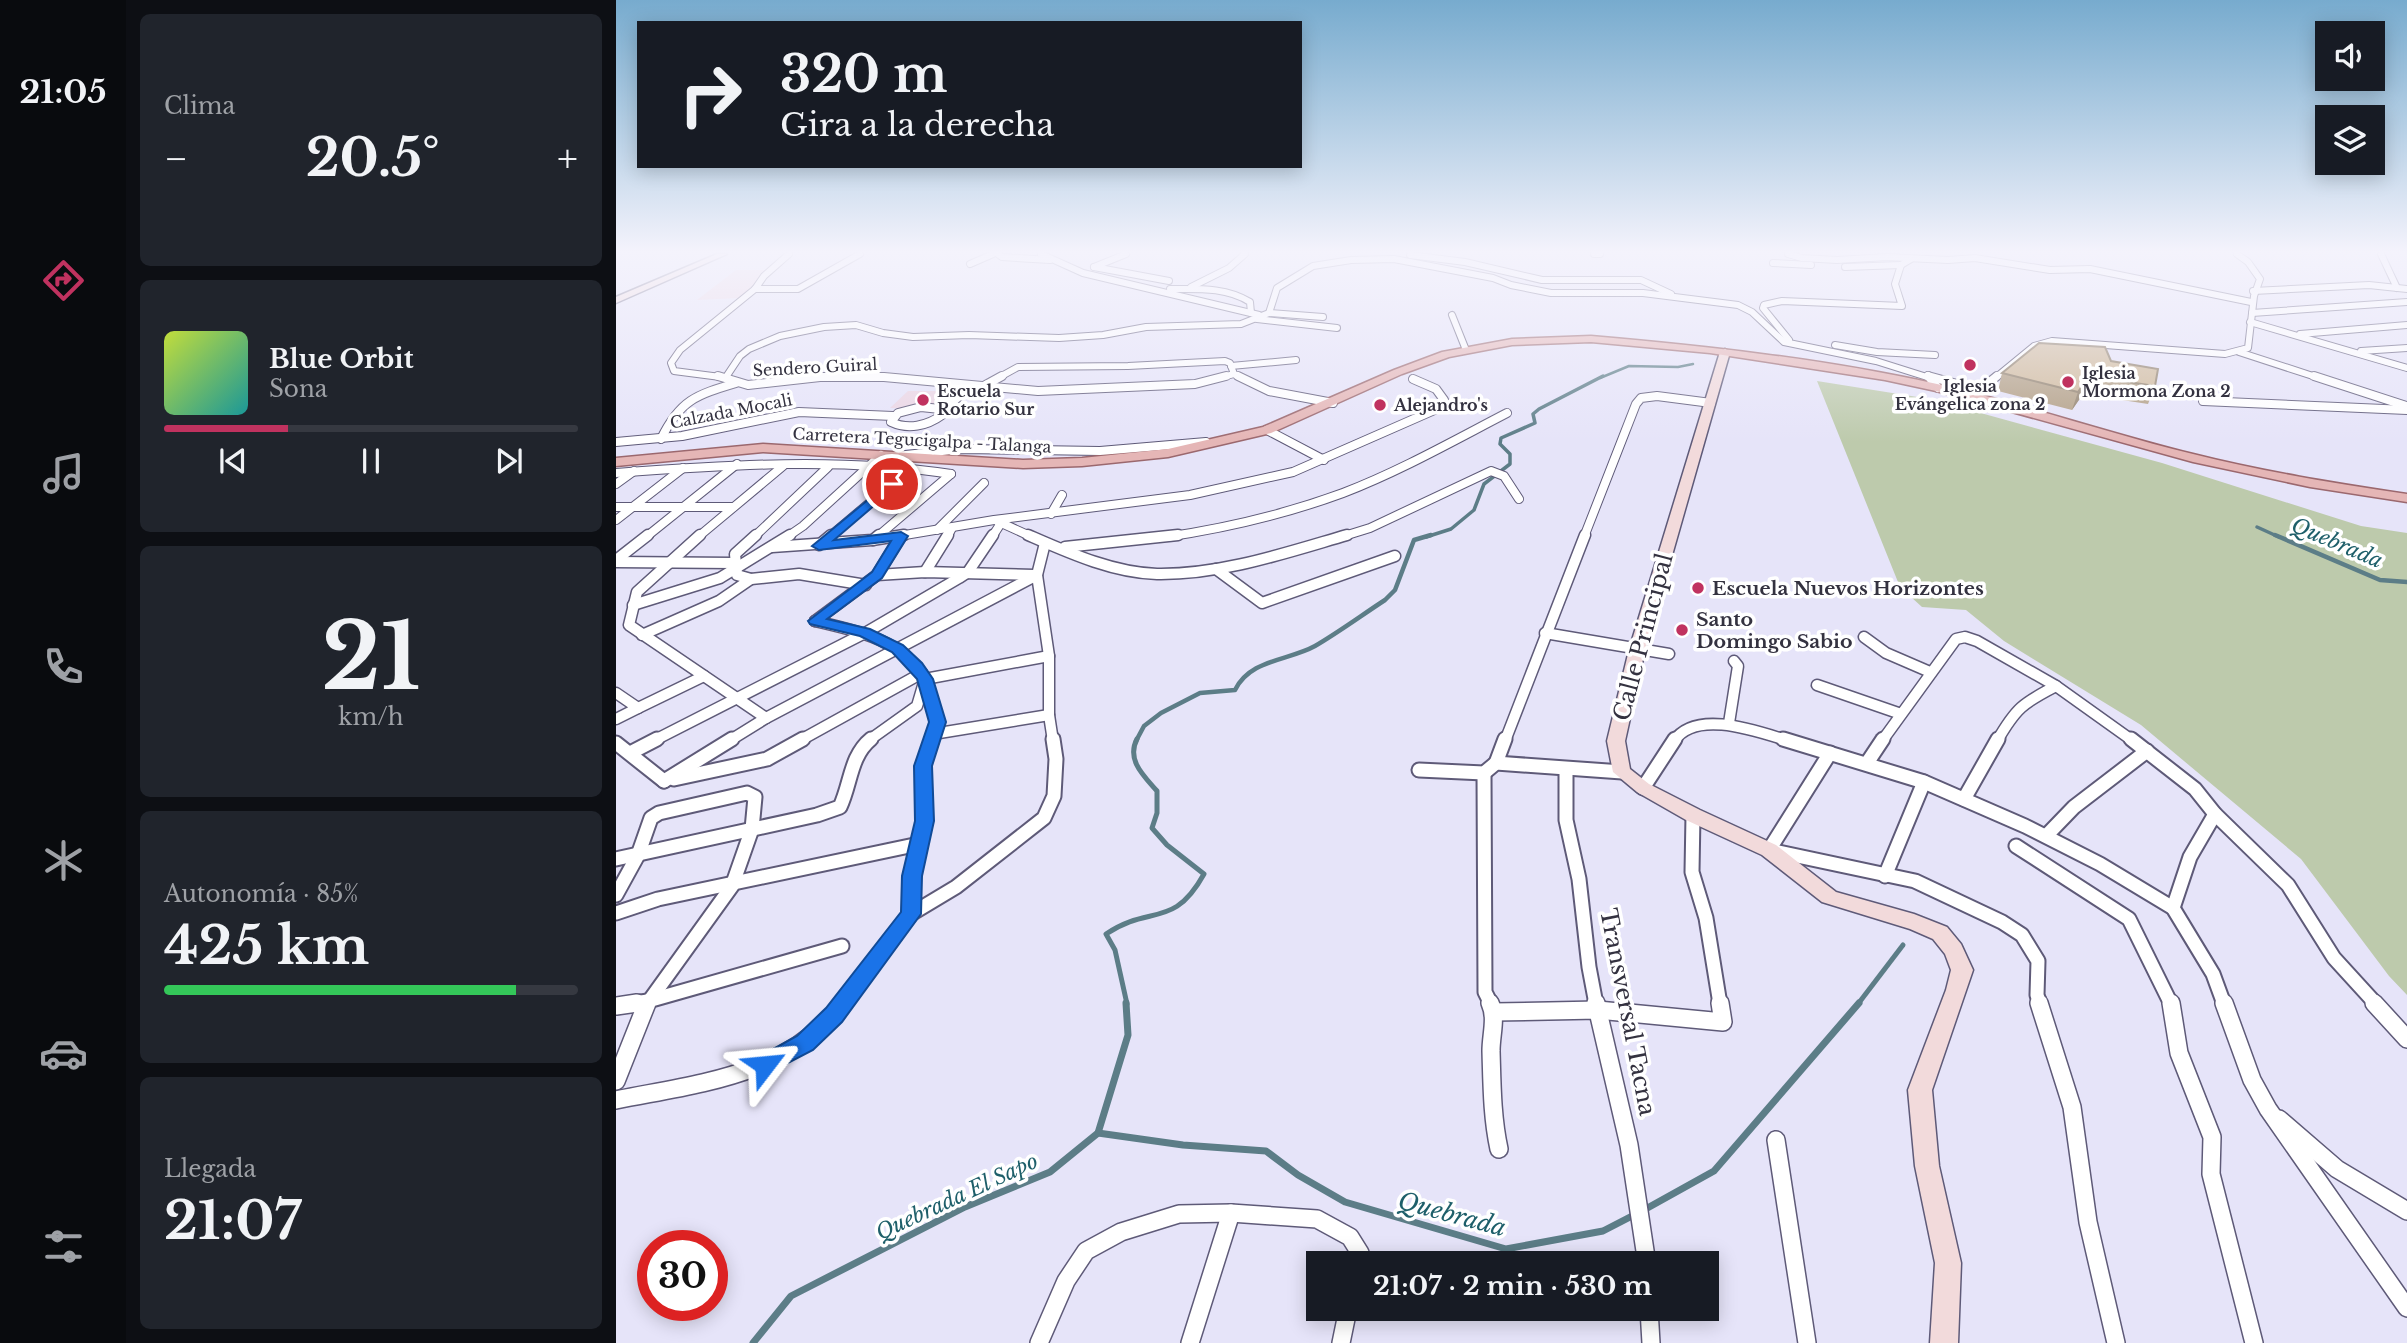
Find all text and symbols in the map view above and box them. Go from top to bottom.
map controls [2315,21,2385,175]
button: sound [2315,21,2385,91]
text: 320 m [780,44,947,105]
icon: right [665,49,756,140]
text: 21:05 [19,72,107,112]
text: Clima [164,92,235,120]
text: Gira a la derecha [780,105,1054,145]
button: layers [2315,105,2385,175]
text: 20.5° [306,126,440,190]
text: − [164,135,188,182]
text: + [557,135,578,182]
icon: directions [39,256,88,305]
text: Blue Orbit [269,343,414,375]
street label: Sendero Guiral [752,354,878,380]
marker: Iglesia Evángelica zona 2 [1962,357,1978,373]
place label: Iglesia Mormona Zona 2 [2082,363,2231,401]
marker: Iglesia Mormona Zona 2 [2060,374,2076,390]
text: Sona [269,375,327,403]
place label: Iglesia Evángelica zona 2 [1895,376,2045,414]
place label: Escuela Rotario Sur [937,381,1034,419]
street label: Calzada Mocali [668,389,794,433]
marker: Escuela Rotario Sur [915,392,931,408]
place label: Alejandro's [1393,395,1488,415]
marker: Alejandro's [1372,397,1388,413]
street label: Carretera Tegucigalpa - Talanga [792,423,1052,457]
icon: previous [214,442,252,480]
icon: pause [352,442,390,480]
icon: next [490,442,528,480]
icon: music [39,449,88,498]
pin [862,454,922,514]
icon: arrive [873,465,911,503]
water label: Quebrada [2287,512,2387,574]
street label: Calle Principal [1607,550,1679,724]
place label: Escuela Nuevos Horizontes [1712,577,1984,600]
marker: Escuela Nuevos Horizontes [1690,580,1706,596]
text: 21 [322,601,420,714]
place label: Santo Domingo Sabio [1696,608,1852,653]
marker: Santo Domingo Sabio [1674,622,1690,638]
icon: phone [39,642,88,691]
text: km/h [338,703,404,731]
icon: climate [39,836,88,885]
text: Autonomía · 85% [164,880,359,908]
street label: Transversal Tacna [1594,906,1662,1118]
text: 425 km [164,914,369,978]
position arrow [728,1028,802,1102]
icon: car [39,1029,88,1078]
water label: Quebrada El Sapo [872,1148,1042,1246]
text: Llegada [164,1155,256,1183]
water label: Quebrada [1395,1186,1509,1242]
text: 21:07 [164,1189,301,1253]
icon: filters [39,1222,88,1271]
speed limit sign: 30 [637,1230,728,1321]
text: 21:07 · 2 min · 530 m [1373,1270,1652,1302]

